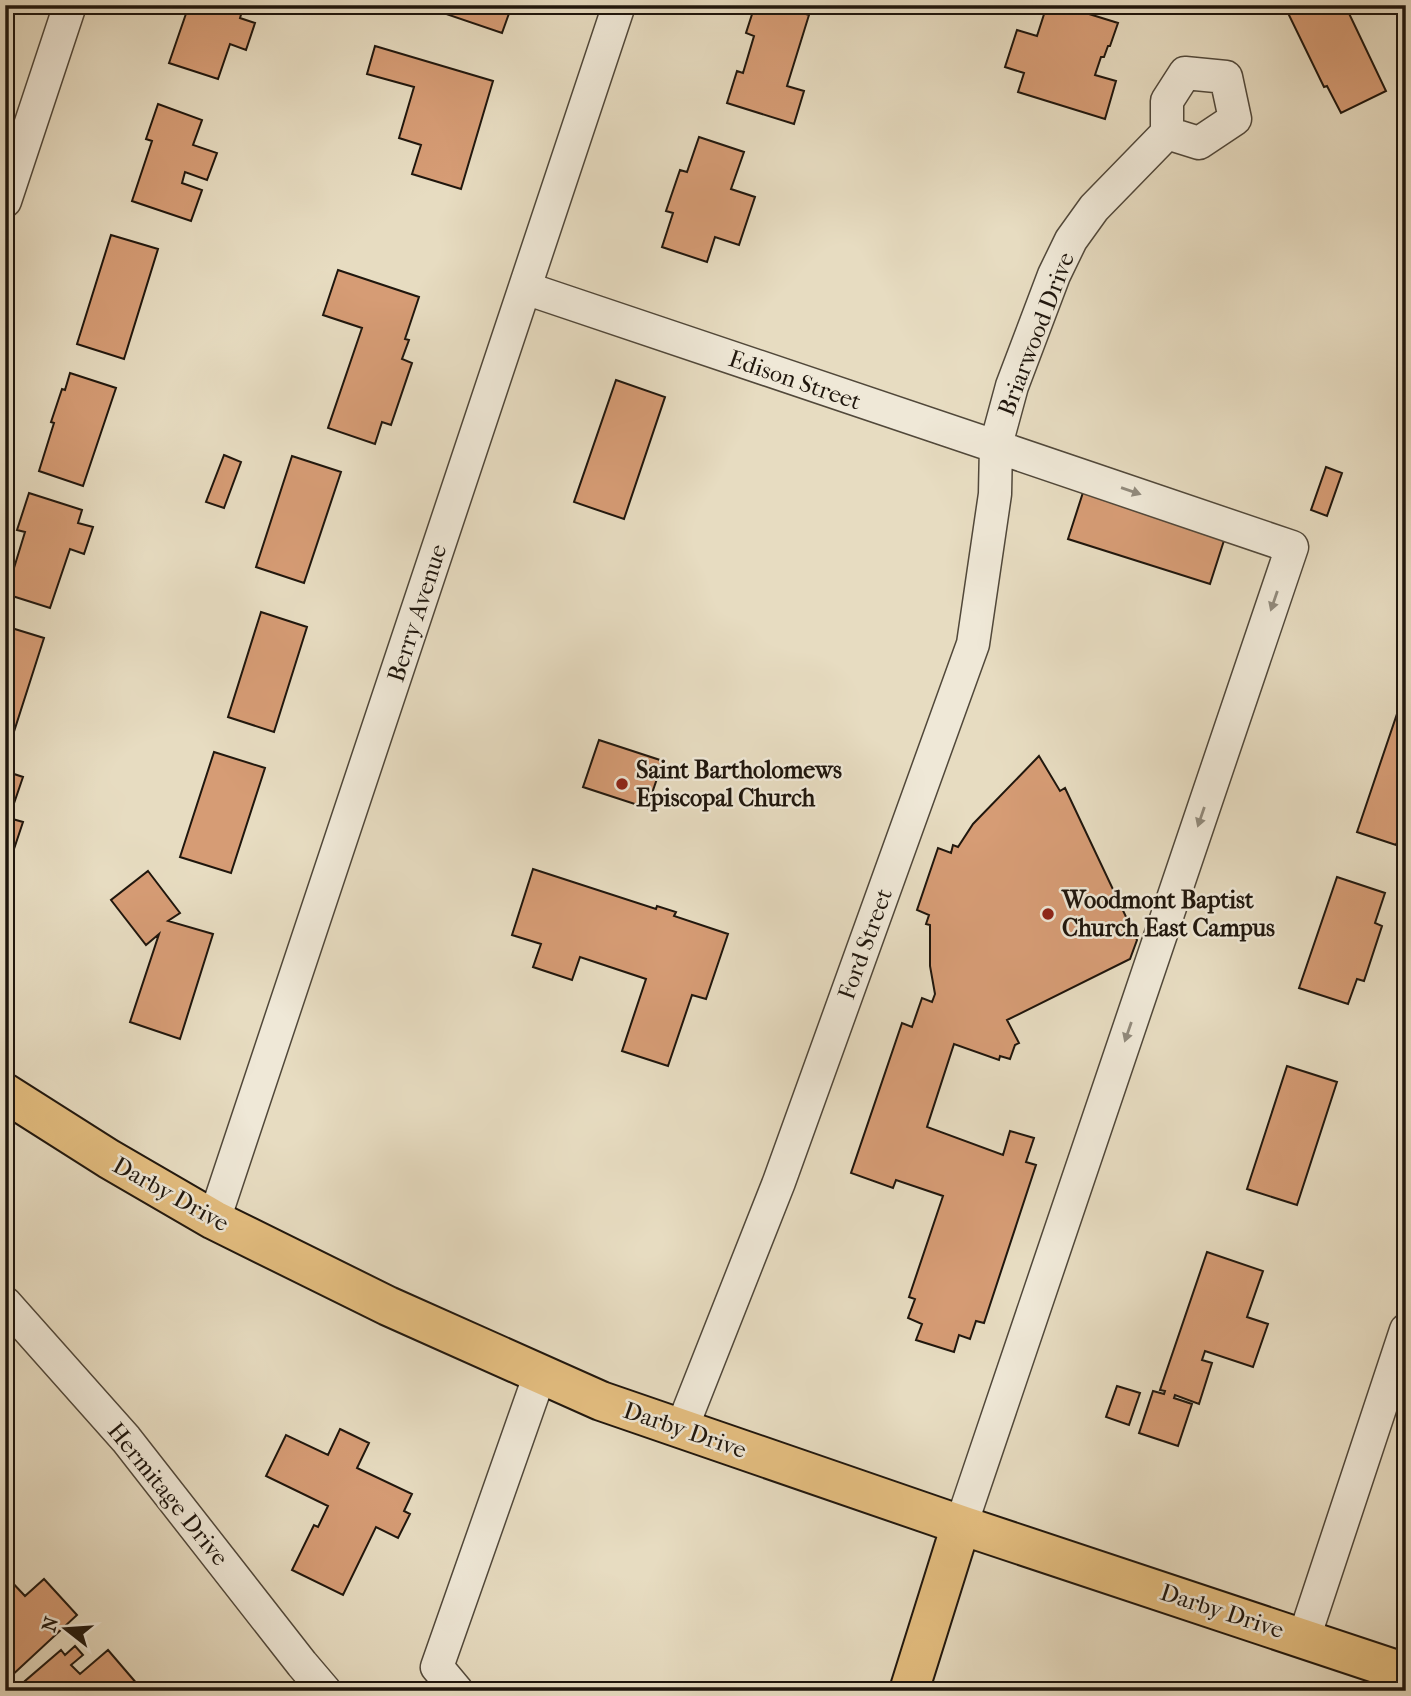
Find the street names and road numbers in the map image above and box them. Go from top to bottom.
street label: Briarwood Drive [992,248,1080,420]
street label: Edison Street [725,344,865,416]
street label: Berry Avenue [382,540,452,685]
street label: Ford Street [832,884,898,1003]
street label: Darby Drive [108,1151,234,1237]
street label: Darby Drive [620,1396,750,1464]
street label: Hermitage Drive [102,1417,234,1571]
street label: Darby Drive [1157,1578,1287,1644]

